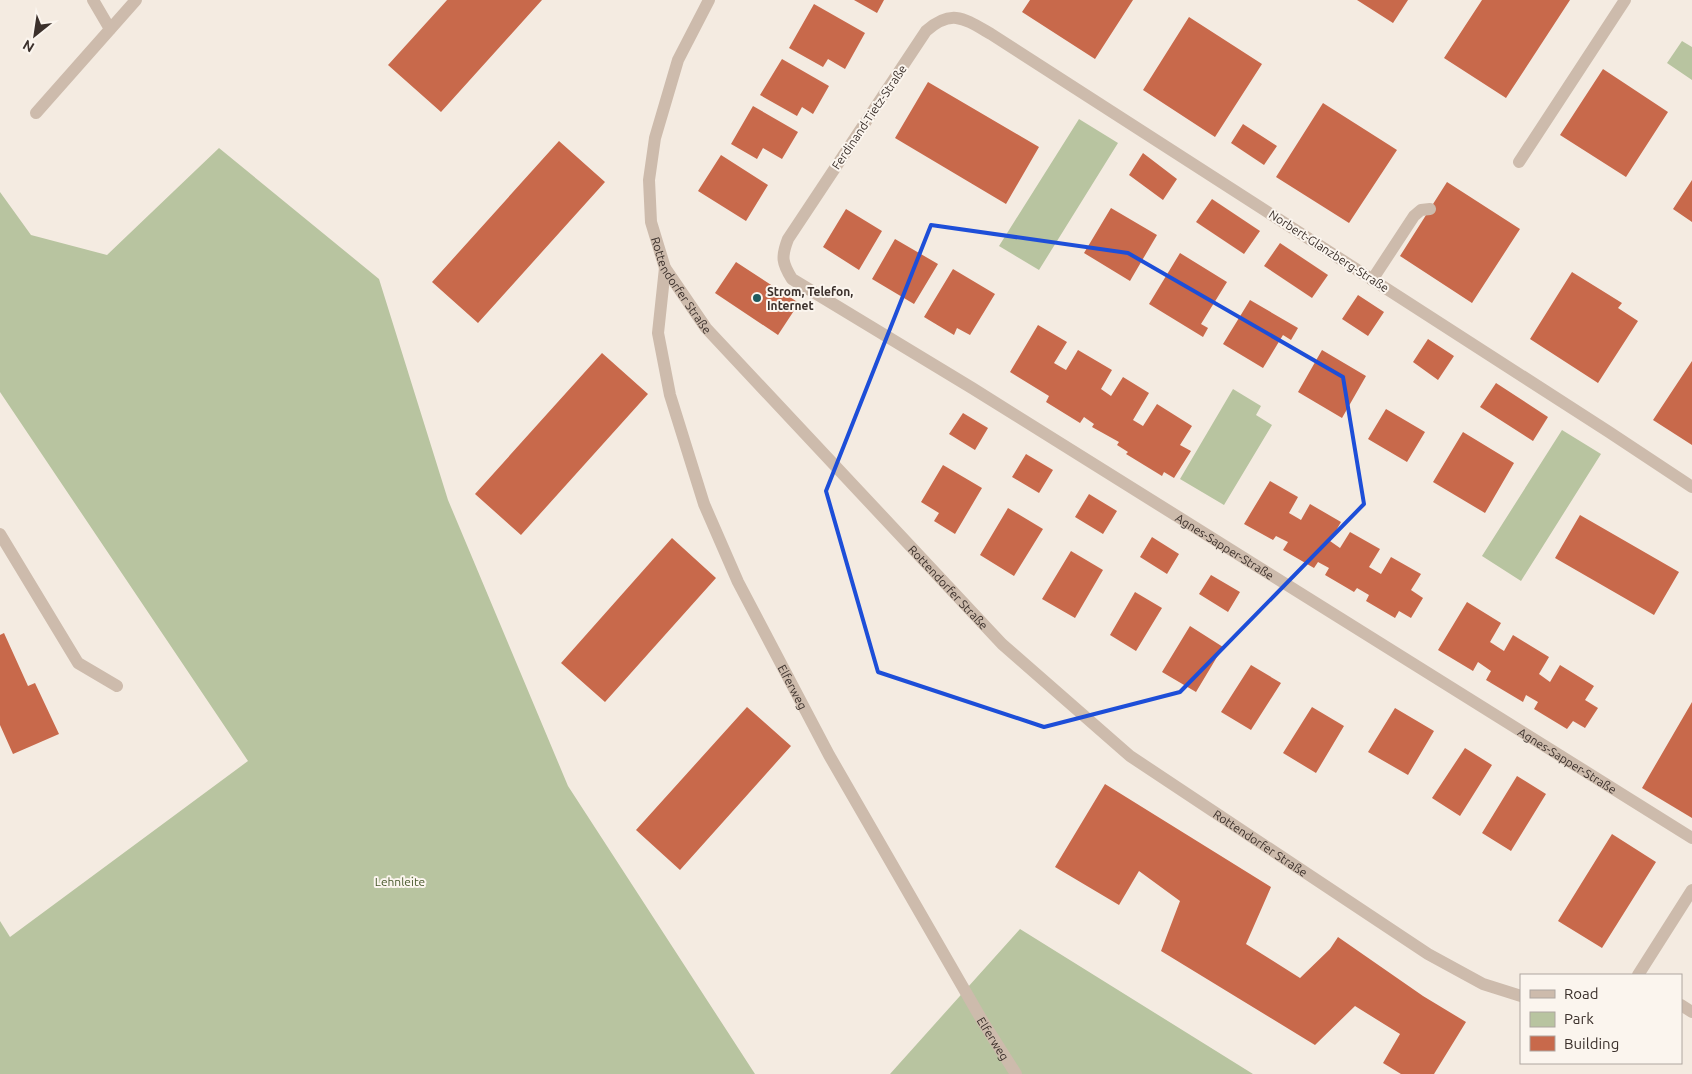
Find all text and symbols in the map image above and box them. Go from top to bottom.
north arrow [10,10,60,60]
text: N [20,37,37,56]
street label: Ferdinand-Tietz-Straße [829,62,909,172]
street label: Norbert-Glanzberg-Straße [1267,207,1391,295]
street label: Rottendorfer Straße [649,235,714,336]
place label: Strom, Telefon, Internet [767,285,853,312]
marker: Strom, Telefon, Internet [751,292,763,304]
street label: Agnes-Sapper-Straße [1173,511,1277,582]
street label: Rottendorfer Straße [906,542,991,632]
street label: Elferweg [776,662,810,711]
street label: Agnes-Sapper-Straße [1516,725,1619,796]
street label: Rottendorfer Straße [1211,807,1310,879]
park label: Lehnleite [375,875,425,888]
legend [1520,974,1682,1064]
text: Road [1564,985,1599,1002]
text: Park [1564,1010,1594,1027]
street label: Elferweg [975,1015,1012,1063]
text: Building [1564,1035,1619,1052]

